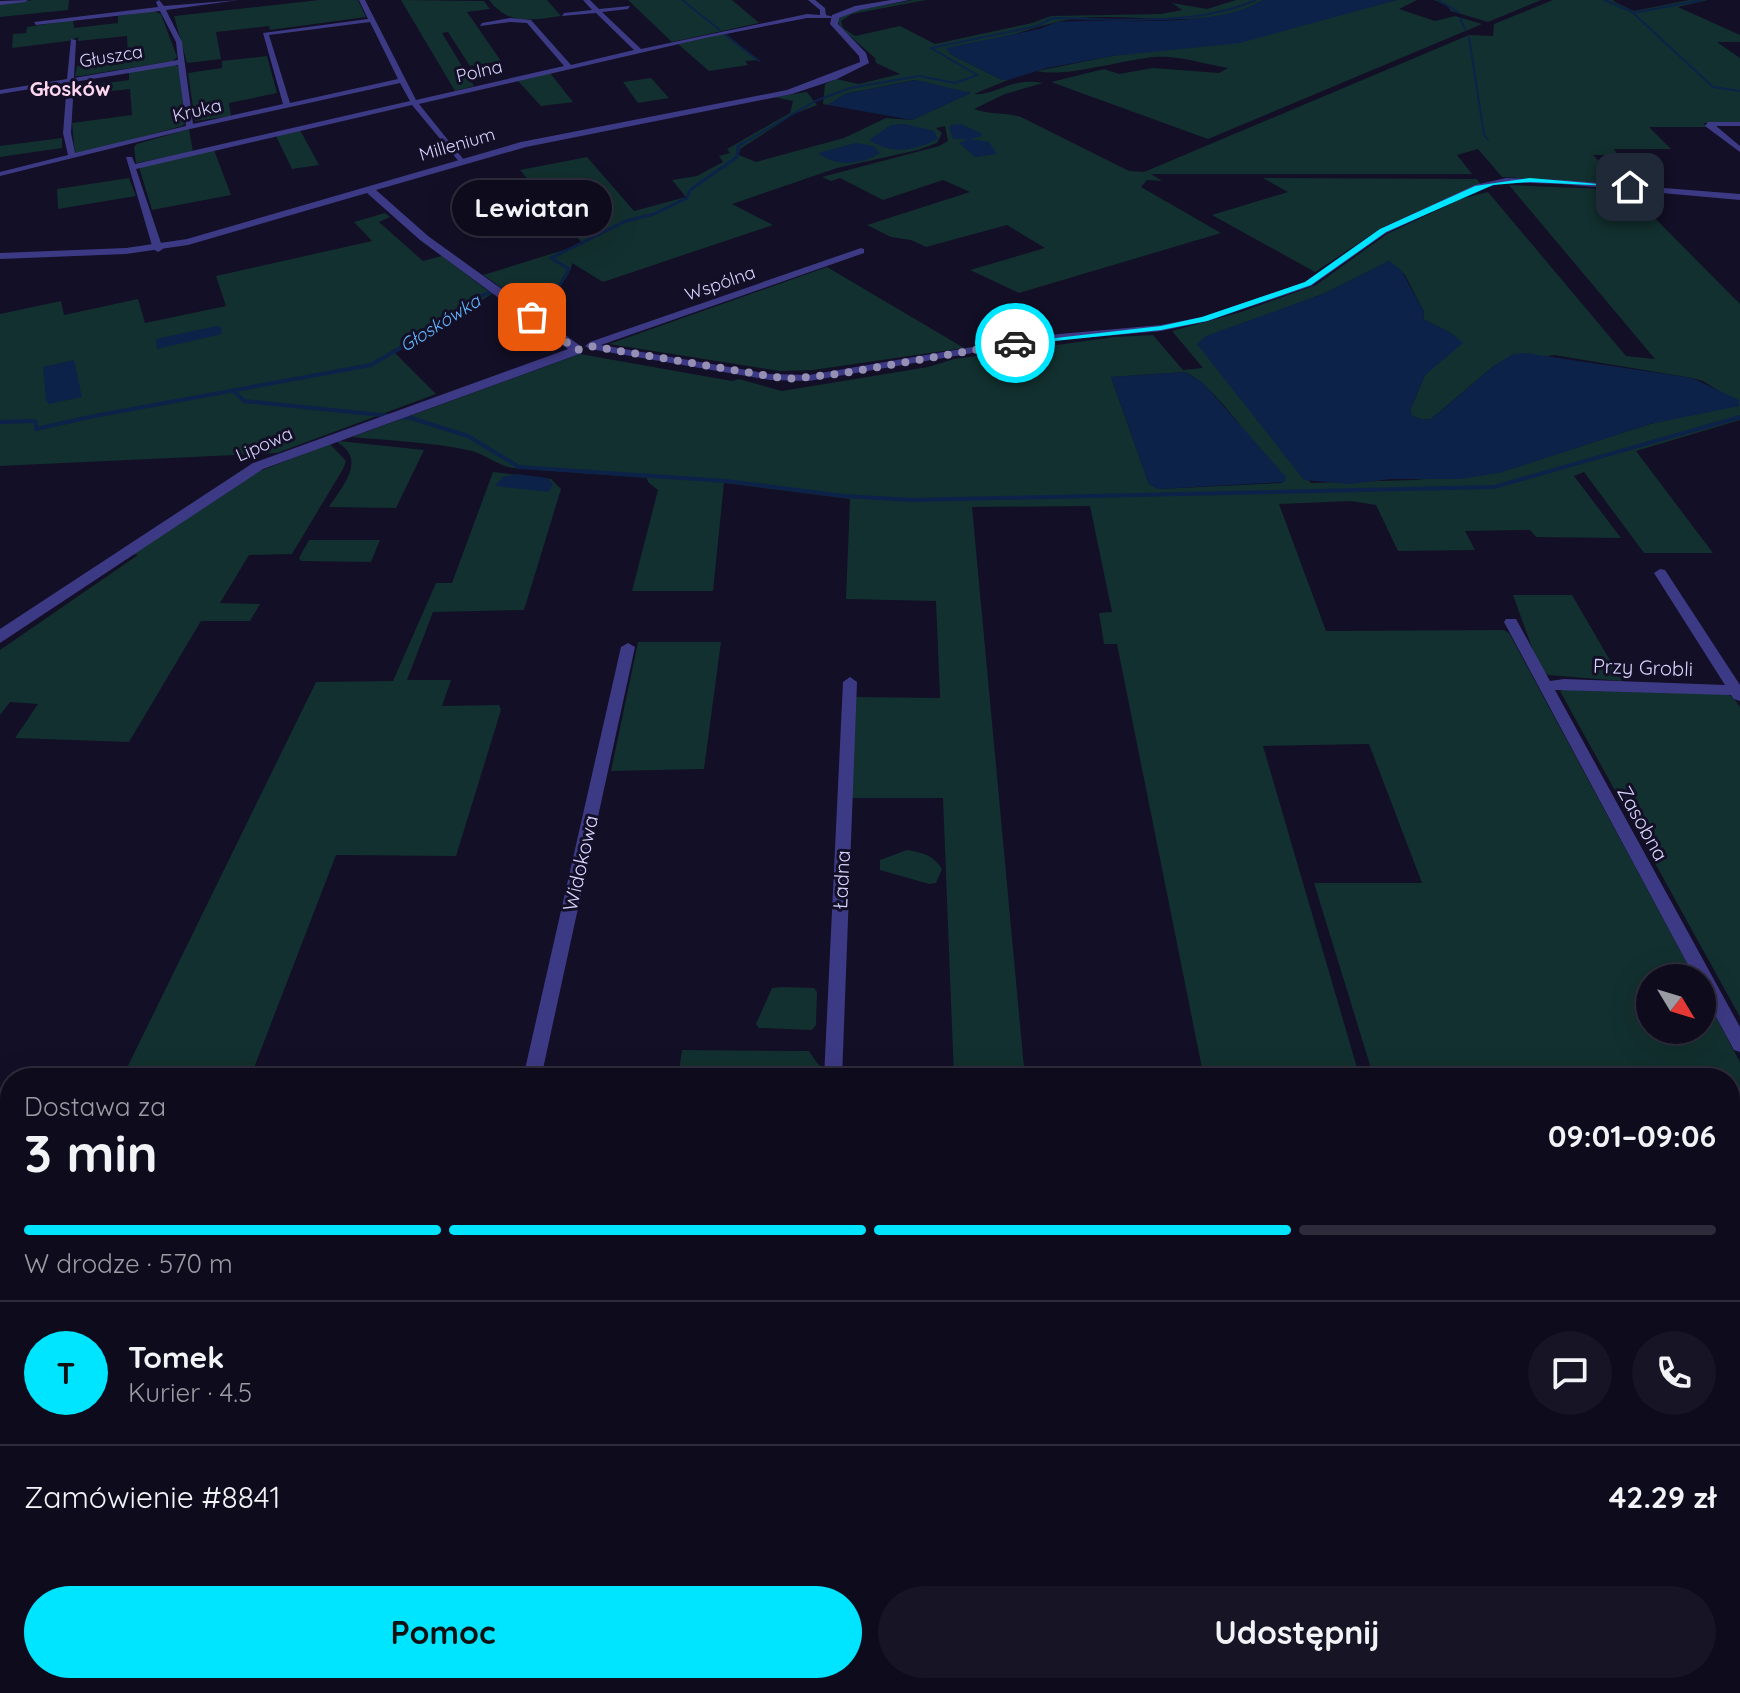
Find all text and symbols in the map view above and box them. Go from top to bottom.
street label: Głuszca [78,40,144,72]
street label: Polna [454,55,504,87]
district label: Głosków [30,76,110,101]
street label: Kruka [170,93,224,127]
street label: Millenium [416,122,498,166]
pin [1596,153,1664,221]
icon: home [1608,165,1652,209]
callout: Lewiatan [452,181,612,237]
text: Lewiatan [475,191,589,224]
street label: Wspólna [682,260,758,306]
pin [498,283,566,351]
water label: Głoskówka [396,289,485,357]
icon: bag [510,295,554,339]
courier [975,303,1055,383]
icon: car [993,321,1037,365]
street label: Lipowa [232,421,296,467]
street label: Przy Grobli [1592,653,1694,681]
street label: Zasobna [1612,781,1674,865]
street label: Widokowa [557,813,603,913]
street label: Ładna [827,850,855,910]
north arrow [1636,964,1716,1044]
map controls [1636,964,1716,1044]
text: Dostawa za [24,1090,166,1123]
text: 09:01–09:06 [1548,1117,1716,1155]
text: 3 min [24,1120,158,1185]
text: W drodze · 570 m [24,1247,233,1280]
button: chat [1528,1331,1612,1415]
button: phone [1632,1331,1716,1415]
text: Tomek [128,1338,224,1376]
text: T [57,1354,75,1392]
text: Kurier · 4.5 [128,1376,252,1409]
text: Zamówienie #8841 [24,1478,281,1516]
text: 42.29 zł [1609,1478,1716,1516]
button: Pomoc [24,1586,862,1678]
button: Udostępnij [878,1586,1716,1678]

